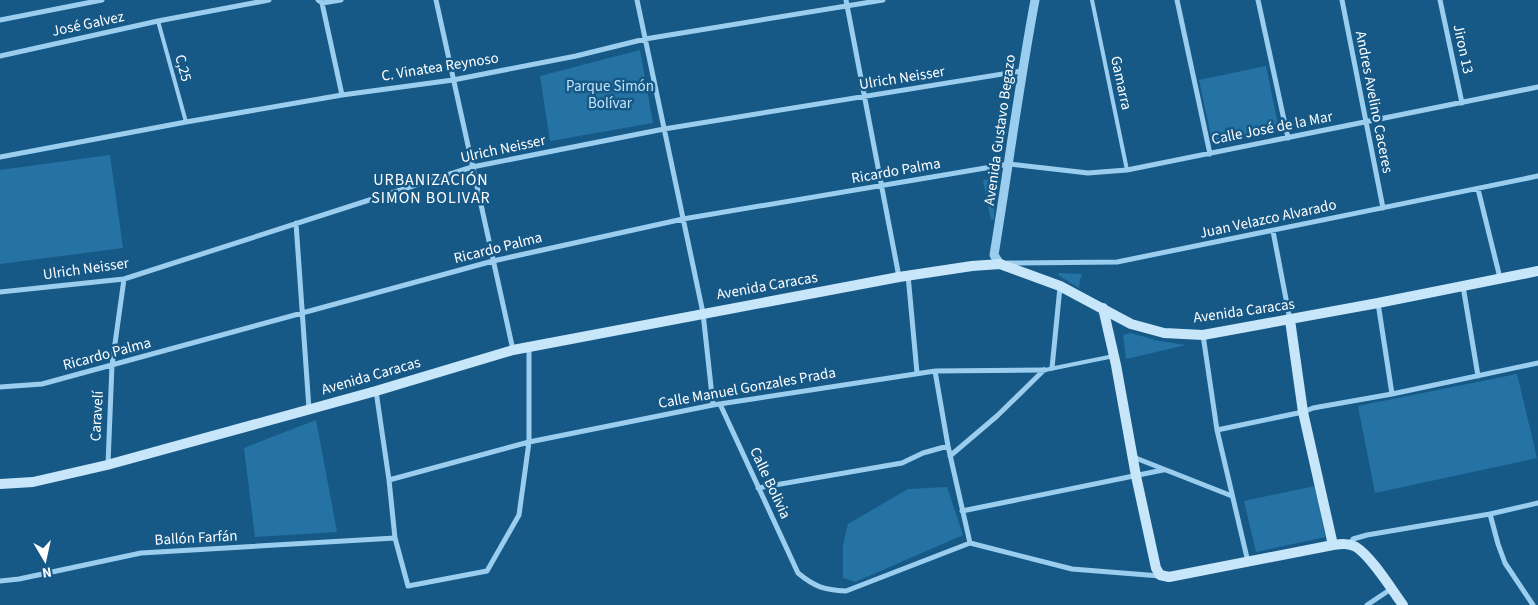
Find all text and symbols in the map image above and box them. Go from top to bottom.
street label: José Galvez [50,6,126,42]
street label: Jiron 13 [1448,22,1478,76]
street label: Andres Avelino Caceres [1350,29,1398,175]
street label: C. Vinatea Reynoso [380,47,500,87]
street label: C,25 [169,52,197,84]
street label: Avenida Gustavo Begazo [979,53,1021,207]
street label: Gamarra [1105,54,1137,112]
street label: Ulrich Neisser [858,61,947,95]
park label: Parque Simón Bolívar [566,76,654,114]
street label: Calle José de la Mar [1210,106,1335,150]
street label: Ulrich Neisser [459,130,548,168]
street label: Ricardo Palma [850,153,942,189]
district label: URBANIZACIÓN SIMON BOLIVAR [371,169,491,209]
street label: Juan Velazco Alvarado [1198,194,1338,244]
street label: Ricardo Palma [452,227,544,269]
street label: Ulrich Neisser [42,252,131,285]
street label: Avenida Caracas [715,267,819,305]
street label: Avenida Caracas [1192,293,1296,329]
street label: Ricardo Palma [61,332,153,376]
street label: Avenida Caracas [319,352,423,400]
street label: Calle Manuel Gonzales Prada [657,362,837,414]
street label: Caravelí [85,389,109,442]
street label: Calle Bolivia [744,444,796,522]
street label: Ballón Farfán [154,525,238,551]
north arrow [20,535,70,585]
text: N [41,561,53,582]

